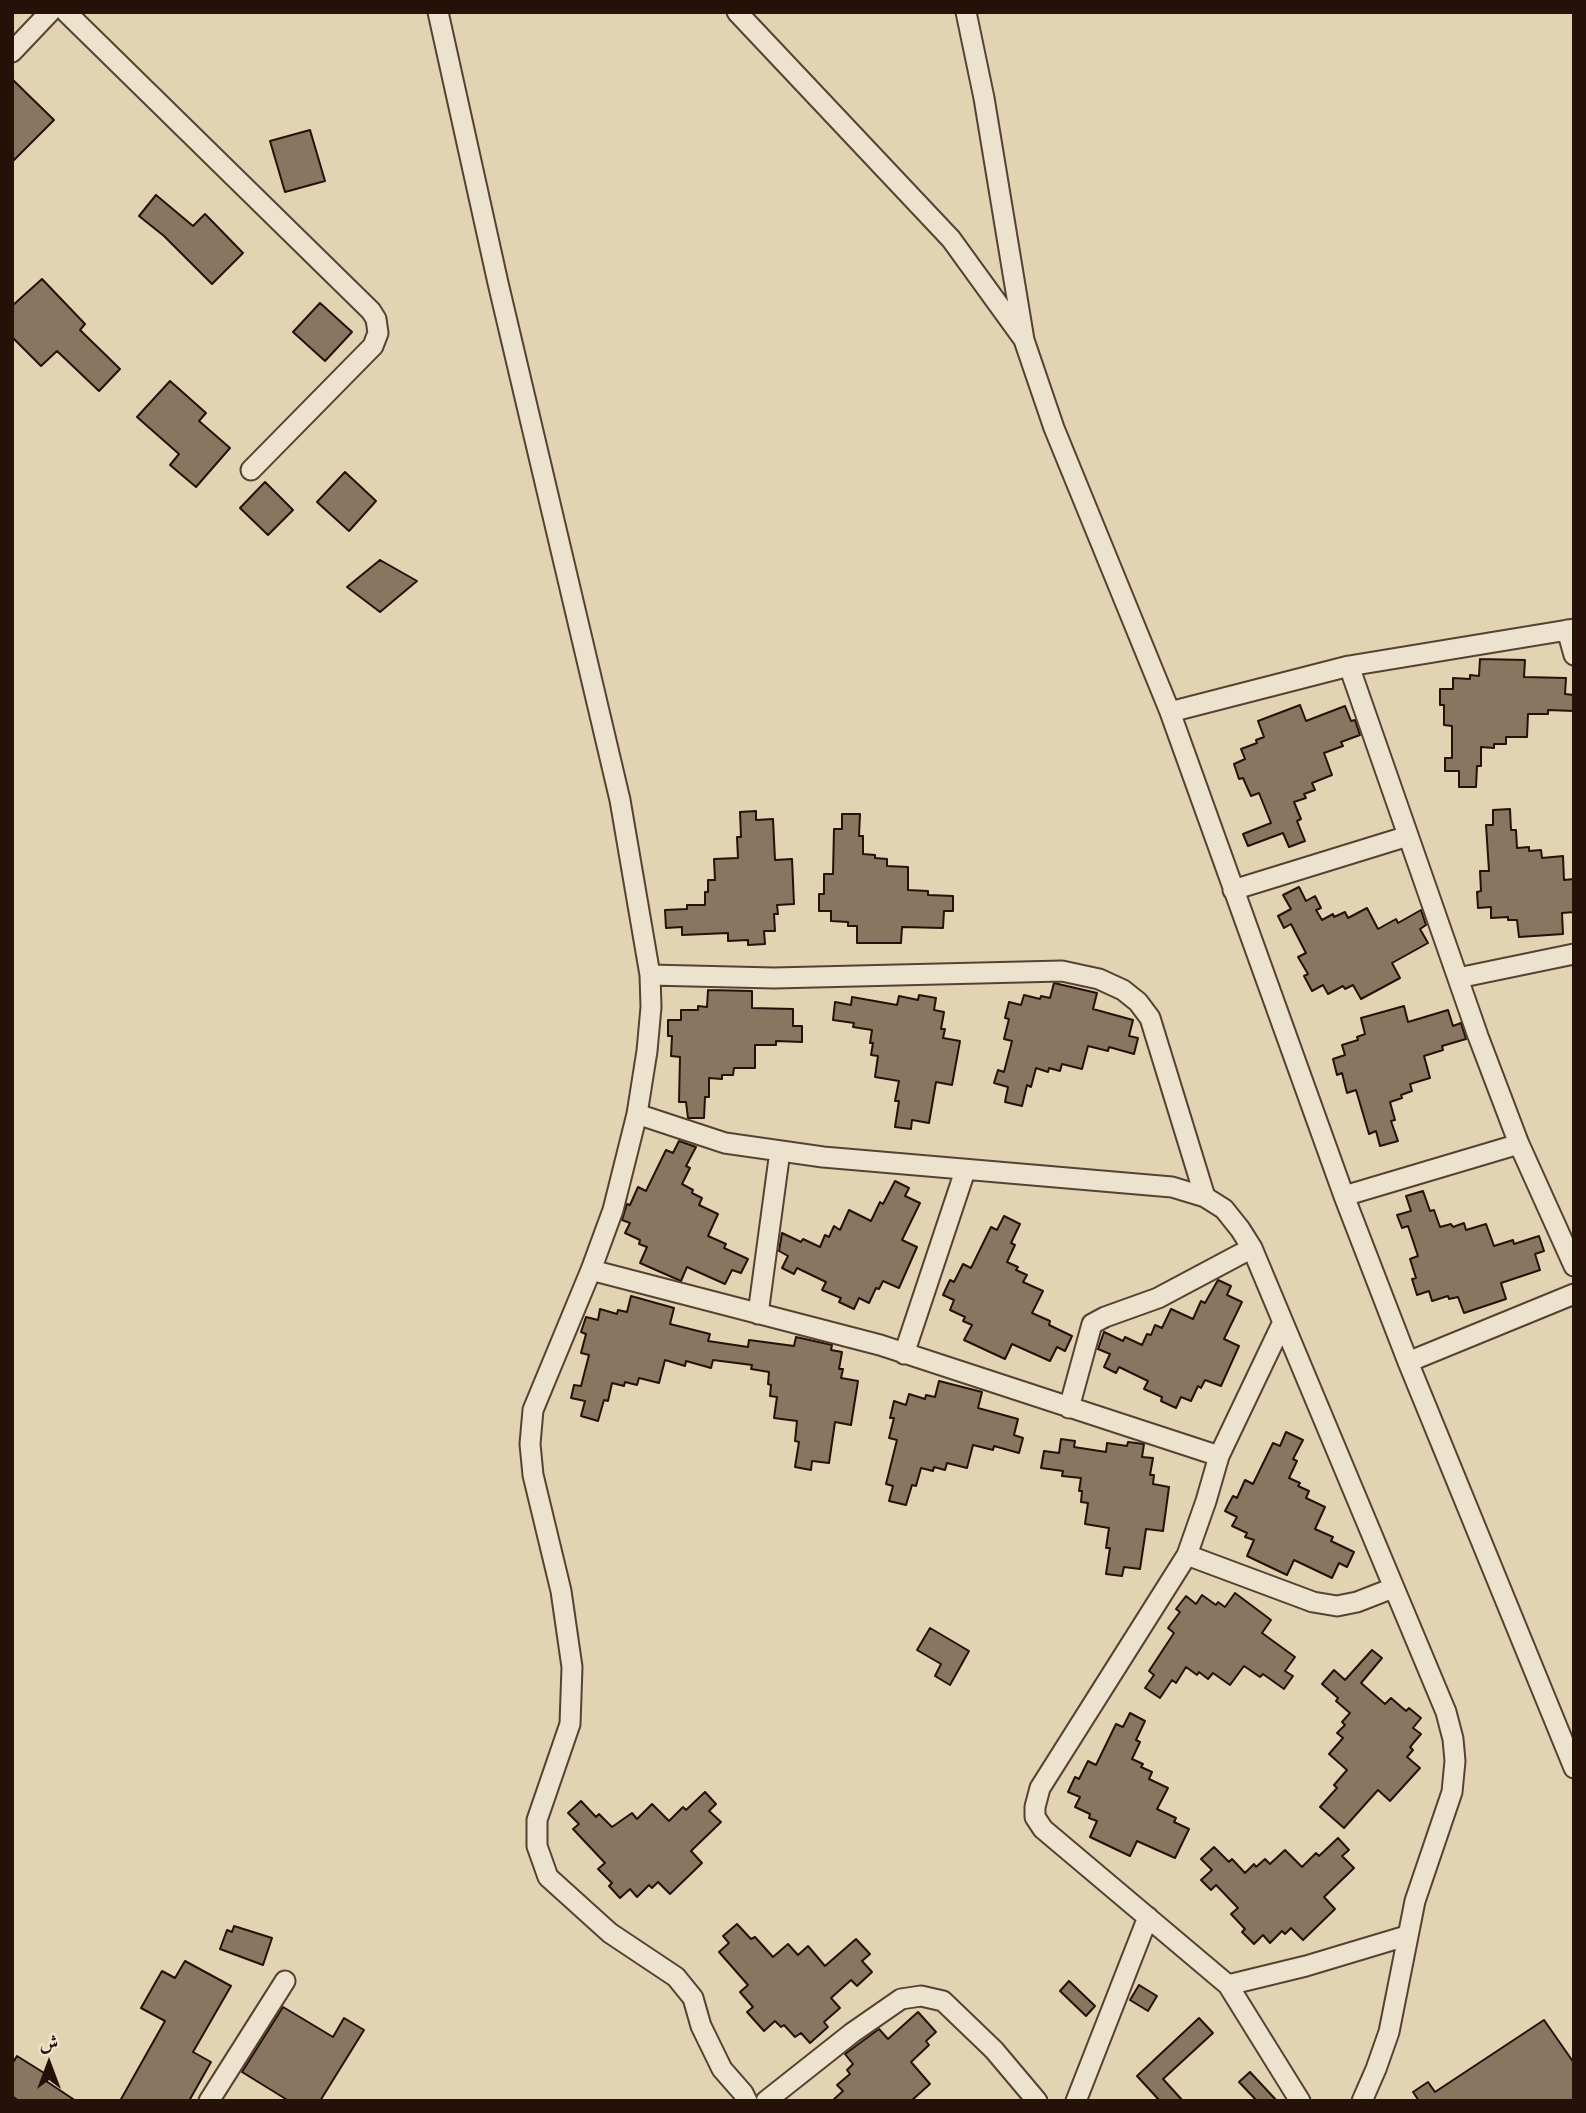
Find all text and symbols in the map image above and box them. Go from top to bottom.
north arrow [14,2029,84,2099]
text: ش [40,2030,58,2055]

